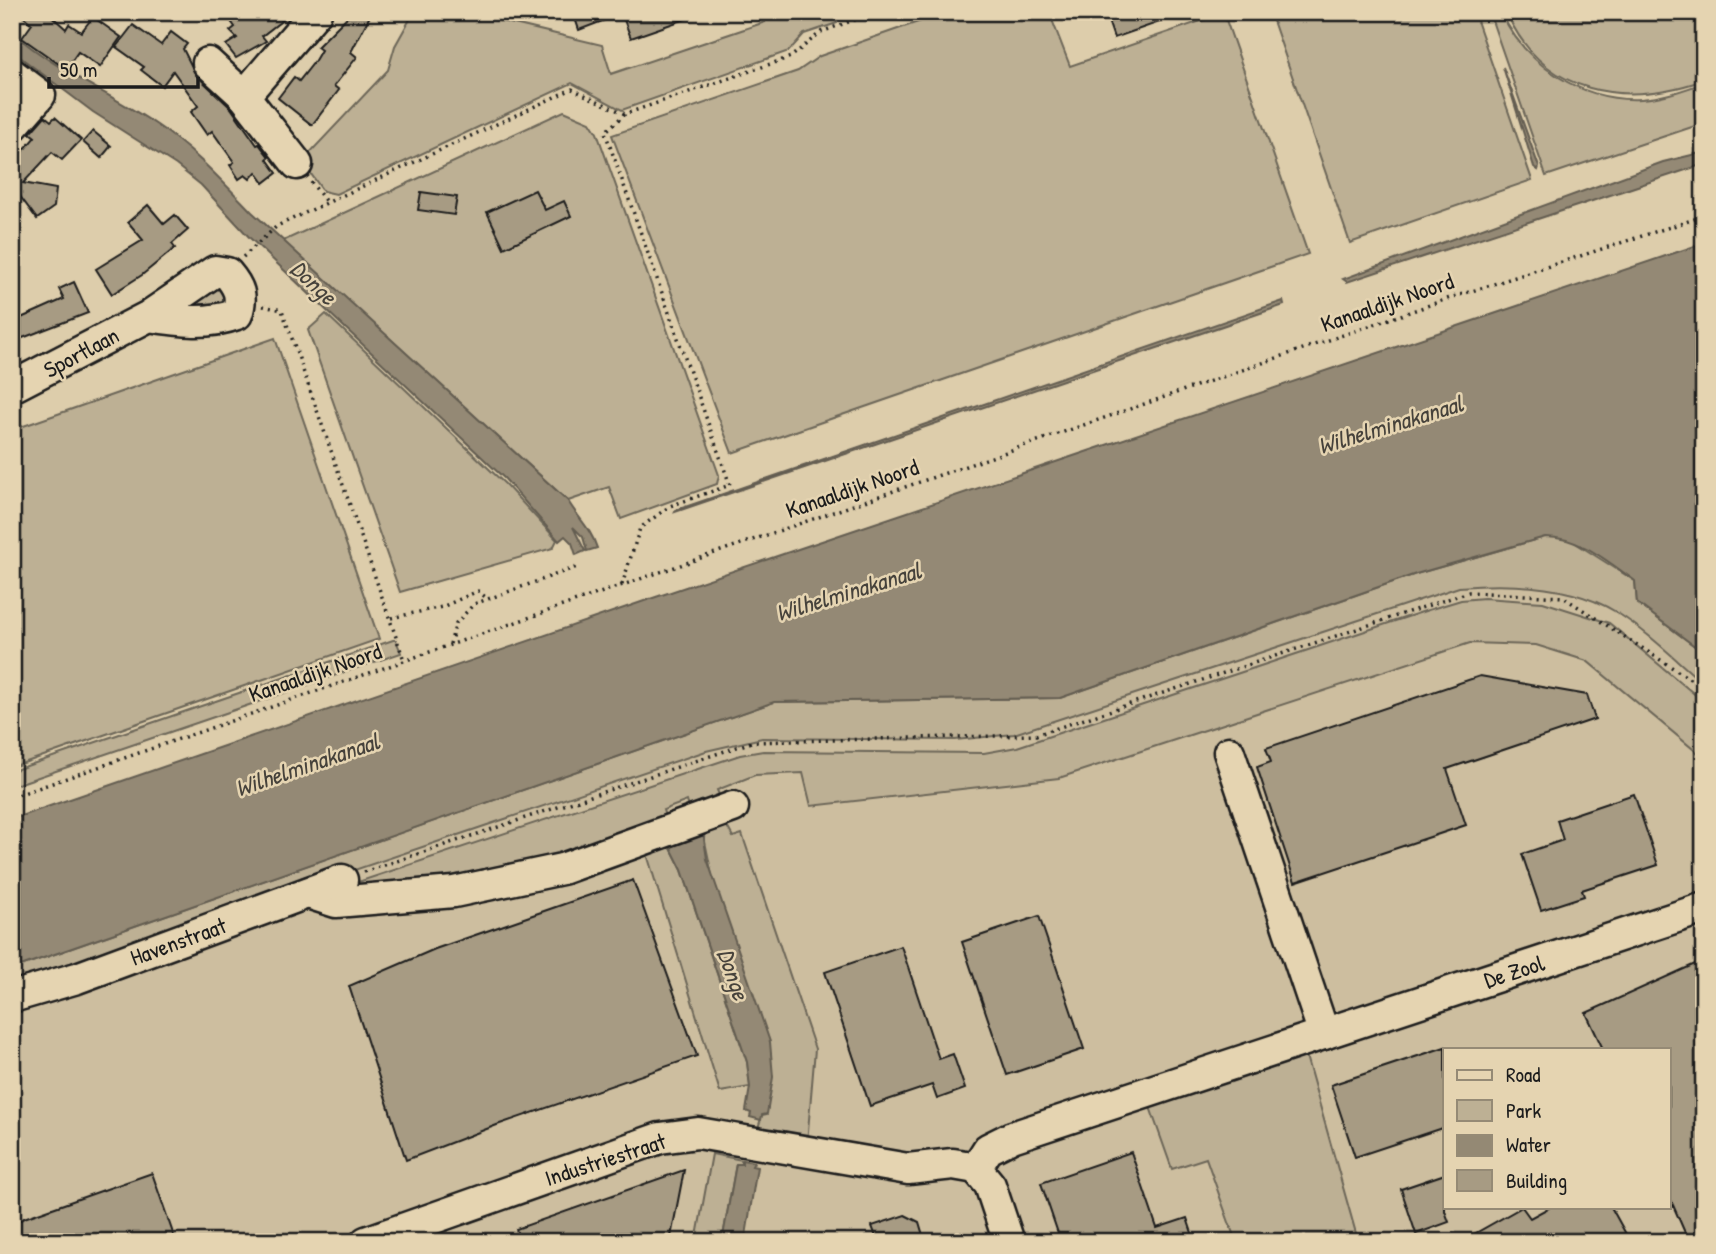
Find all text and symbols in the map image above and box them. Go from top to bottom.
scale bar [49,46,198,90]
text: 50 m [60,55,97,84]
water label: Donge [283,253,345,313]
street label: Kanaaldijk Noord [1316,265,1458,339]
street label: Sportlaan [38,319,124,385]
water label: Wilhelminakanaal [1314,386,1468,461]
street label: Kanaaldijk Noord [781,451,923,525]
water label: Wilhelminakanaal [772,553,926,628]
street label: Kanaaldijk Noord [244,635,386,709]
water label: Wilhelminakanaal [231,724,385,804]
street label: Havenstraat [126,909,231,973]
water label: Donge [709,944,758,1006]
street label: De Zool [1480,946,1549,995]
legend [1443,1048,1670,1208]
text: Road [1506,1060,1540,1089]
text: Park [1506,1096,1541,1125]
street label: Industriestraat [541,1125,670,1193]
text: Water [1506,1130,1551,1159]
text: Building [1506,1166,1567,1195]

